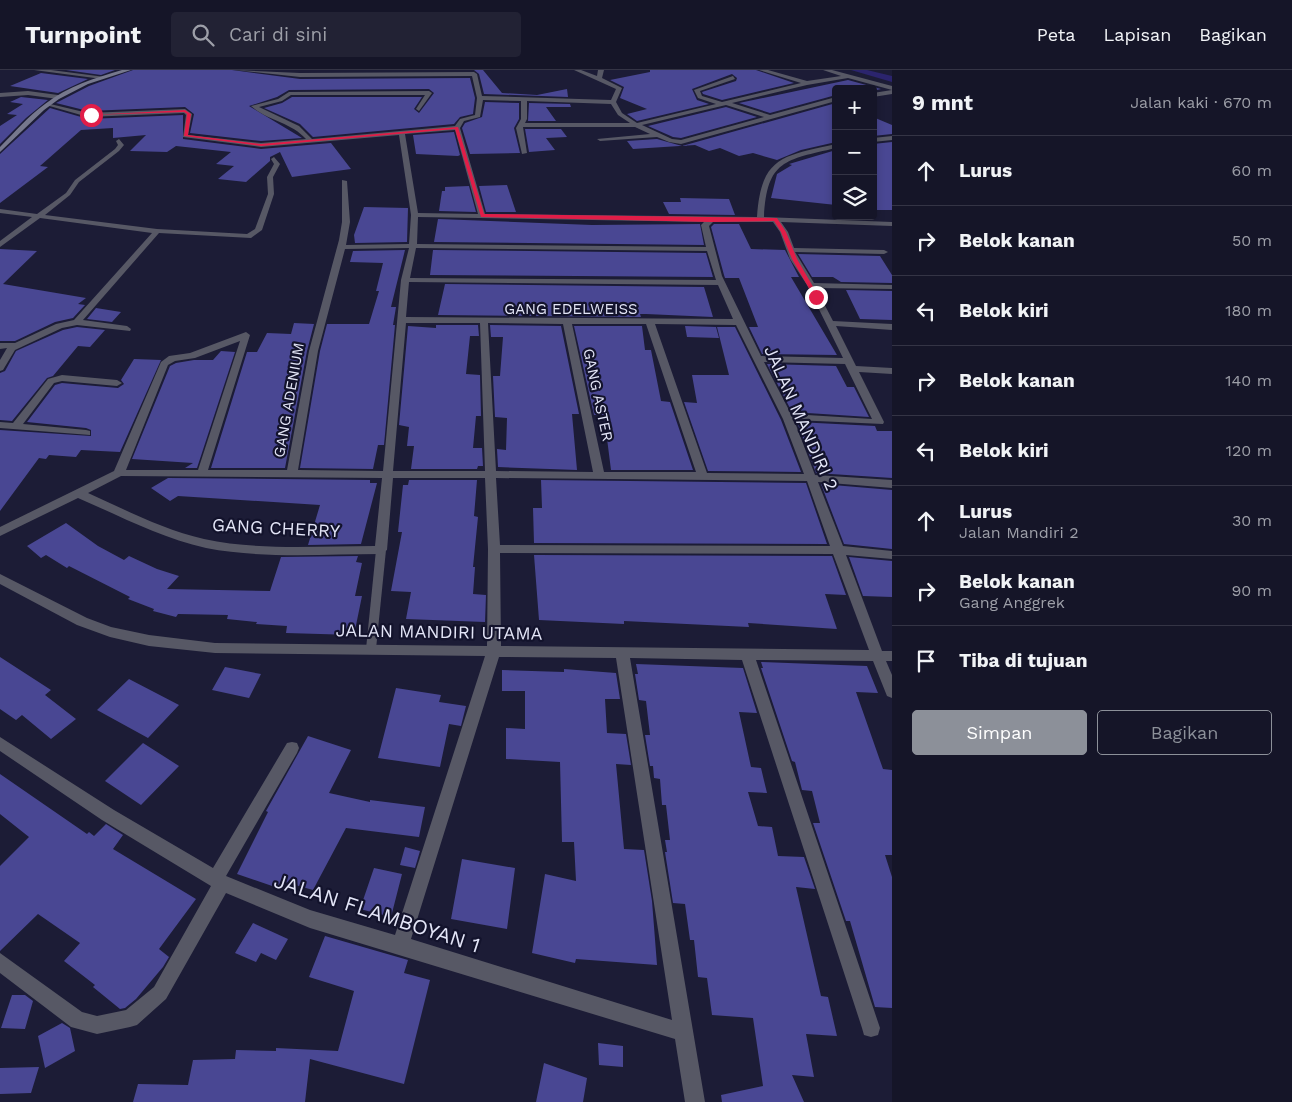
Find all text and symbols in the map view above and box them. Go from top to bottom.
search box [171,12,521,57]
text: Turnpoint [25,21,141,49]
icon: search [189,21,217,49]
text: Cari di sini [229,23,327,46]
text: Peta [1037,24,1075,45]
text: Lapisan [1103,24,1171,45]
text: Bagikan [1199,24,1267,45]
map controls [832,85,877,220]
button: + [832,85,877,130]
text: 9 mnt [912,90,973,115]
text: Jalan kaki · 670 m [1130,93,1272,112]
route start [80,104,103,127]
button: − [832,130,877,175]
icon: ahead [912,157,940,185]
text: Lurus [959,159,1012,182]
text: 60 m [1232,161,1272,180]
button: layers [832,175,877,220]
icon: right [912,227,940,255]
text: Belok kanan [959,229,1075,252]
text: 50 m [1232,231,1272,250]
route end [805,286,828,309]
icon: left [912,297,940,325]
text: Belok kiri [959,299,1049,322]
street label: GANG EDELWEISS [504,300,638,318]
text: 180 m [1225,301,1272,320]
street label: GANG ADENIUM [270,341,308,459]
street label: JALAN MANDIRI 2 [760,342,843,493]
street label: GANG ASTER [579,347,617,443]
icon: right [912,367,940,395]
text: Belok kanan [959,369,1075,392]
text: 140 m [1225,371,1272,390]
icon: left [912,437,940,465]
text: Belok kiri [959,439,1049,462]
text: 120 m [1226,441,1272,460]
text: Lurus [959,500,1012,523]
icon: ahead [912,507,940,535]
text: 30 m [1232,511,1272,530]
street label: GANG CHERRY [211,514,341,541]
text: Jalan Mandiri 2 [959,523,1079,542]
text: Belok kanan [959,570,1075,593]
icon: right [912,577,940,605]
text: 90 m [1231,581,1272,600]
text: Gang Anggrek [959,593,1065,612]
street label: JALAN MANDIRI UTAMA [335,619,543,644]
icon: arrive [912,647,940,675]
text: Tiba di tujuan [959,649,1088,672]
button: Simpan [912,710,1087,755]
button: Bagikan [1097,710,1272,755]
street label: JALAN FLAMBOYAN 1 [271,867,483,958]

